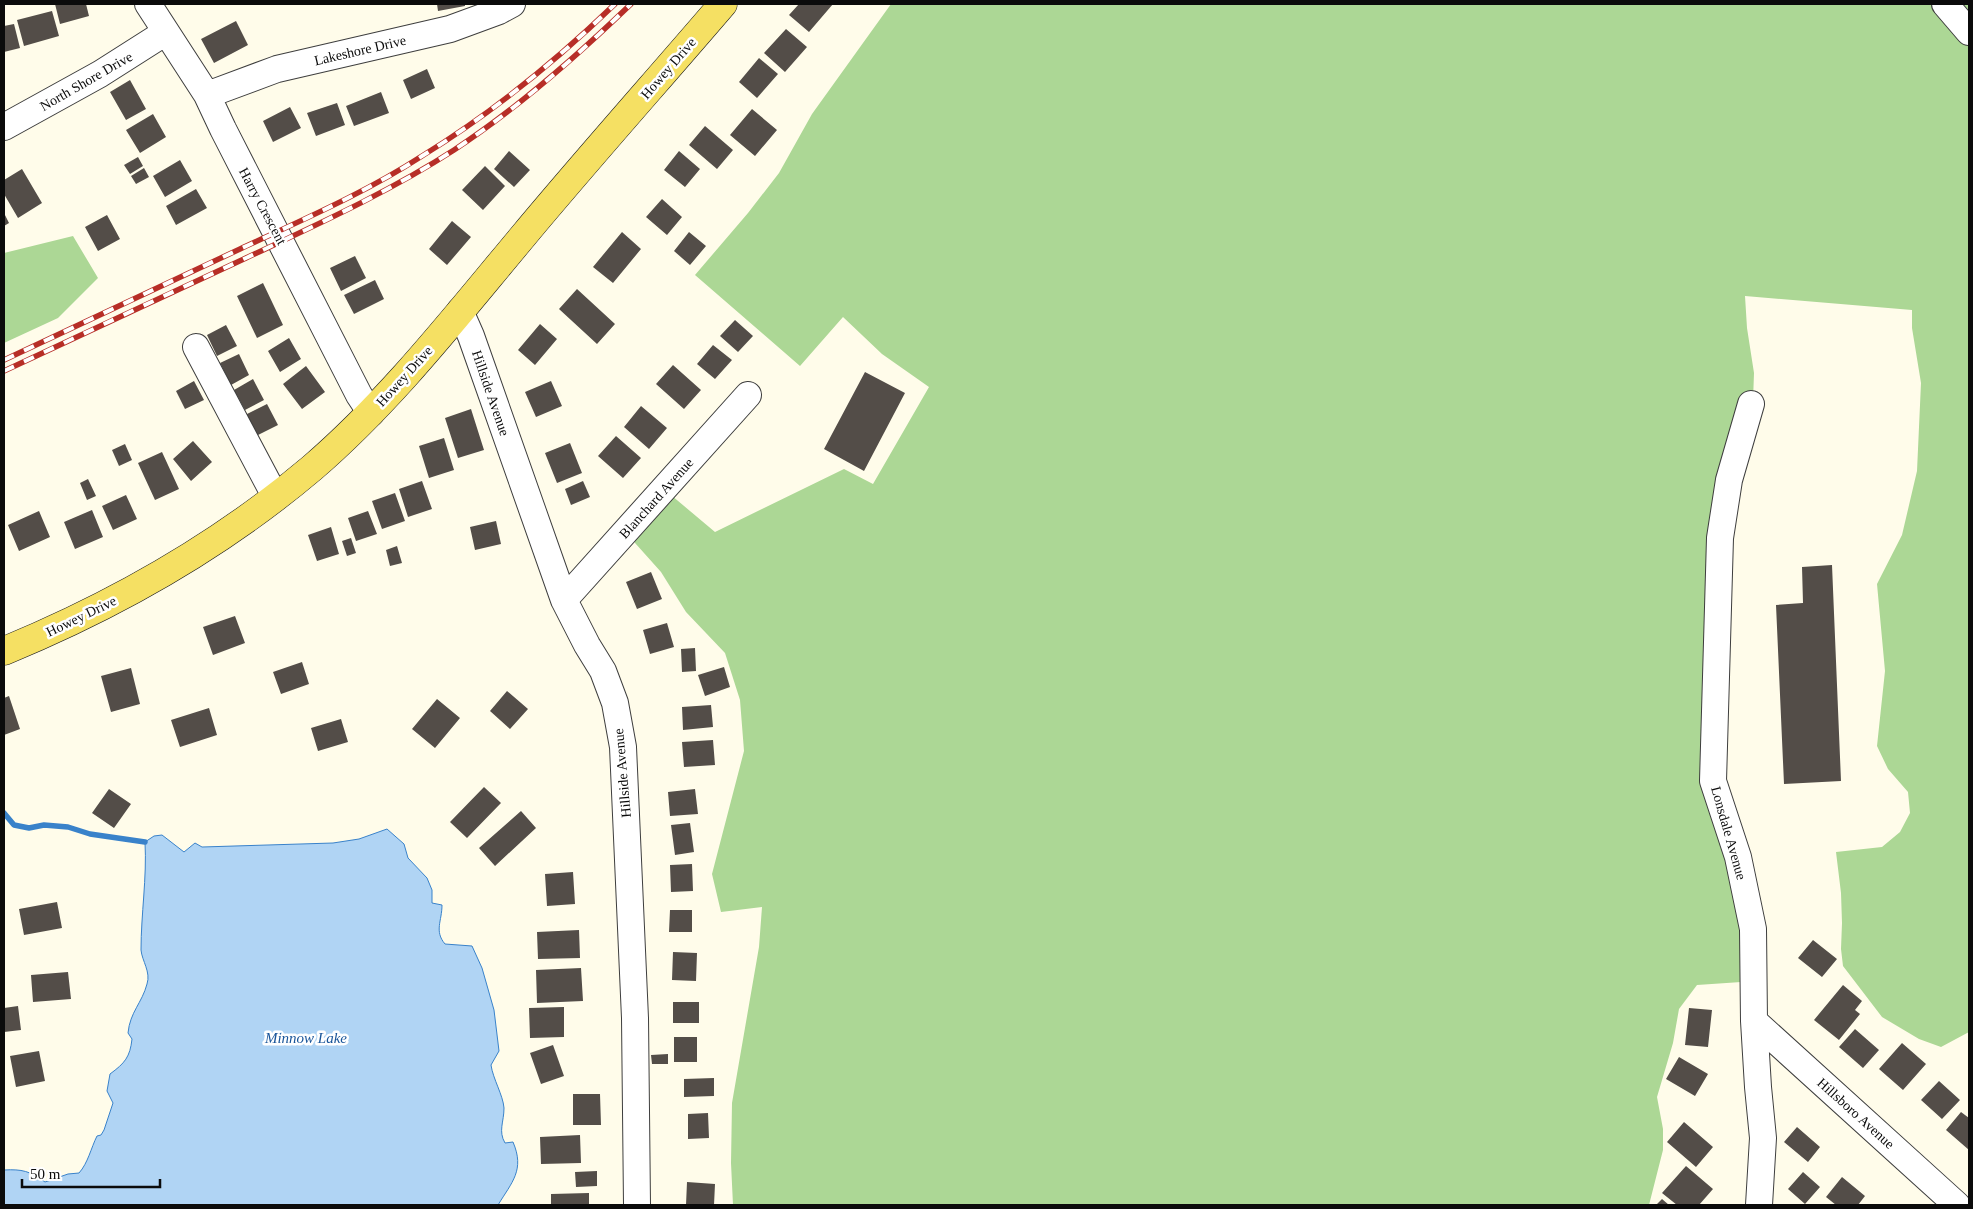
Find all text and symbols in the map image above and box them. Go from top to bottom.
street label: Lakeshore Drive [313,33,407,68]
street label: Howey Drive [638,35,699,102]
street label: North Shore Drive [37,49,135,114]
street label: Harry Crescent [236,165,289,247]
street label: Howey Drive [373,343,435,410]
street label: Hillside Avenue [469,348,512,438]
street label: Blanchard Avenue [616,455,696,542]
street label: Howey Drive [44,593,119,640]
street label: Hillside Avenue [611,728,634,818]
street label: Lonsdale Avenue [1708,785,1749,882]
water label: Minnow Lake [264,1030,347,1046]
street label: Hillsboro Avenue [1814,1075,1897,1152]
scale bar [22,1156,160,1188]
text: 50 m [30,1166,61,1182]

